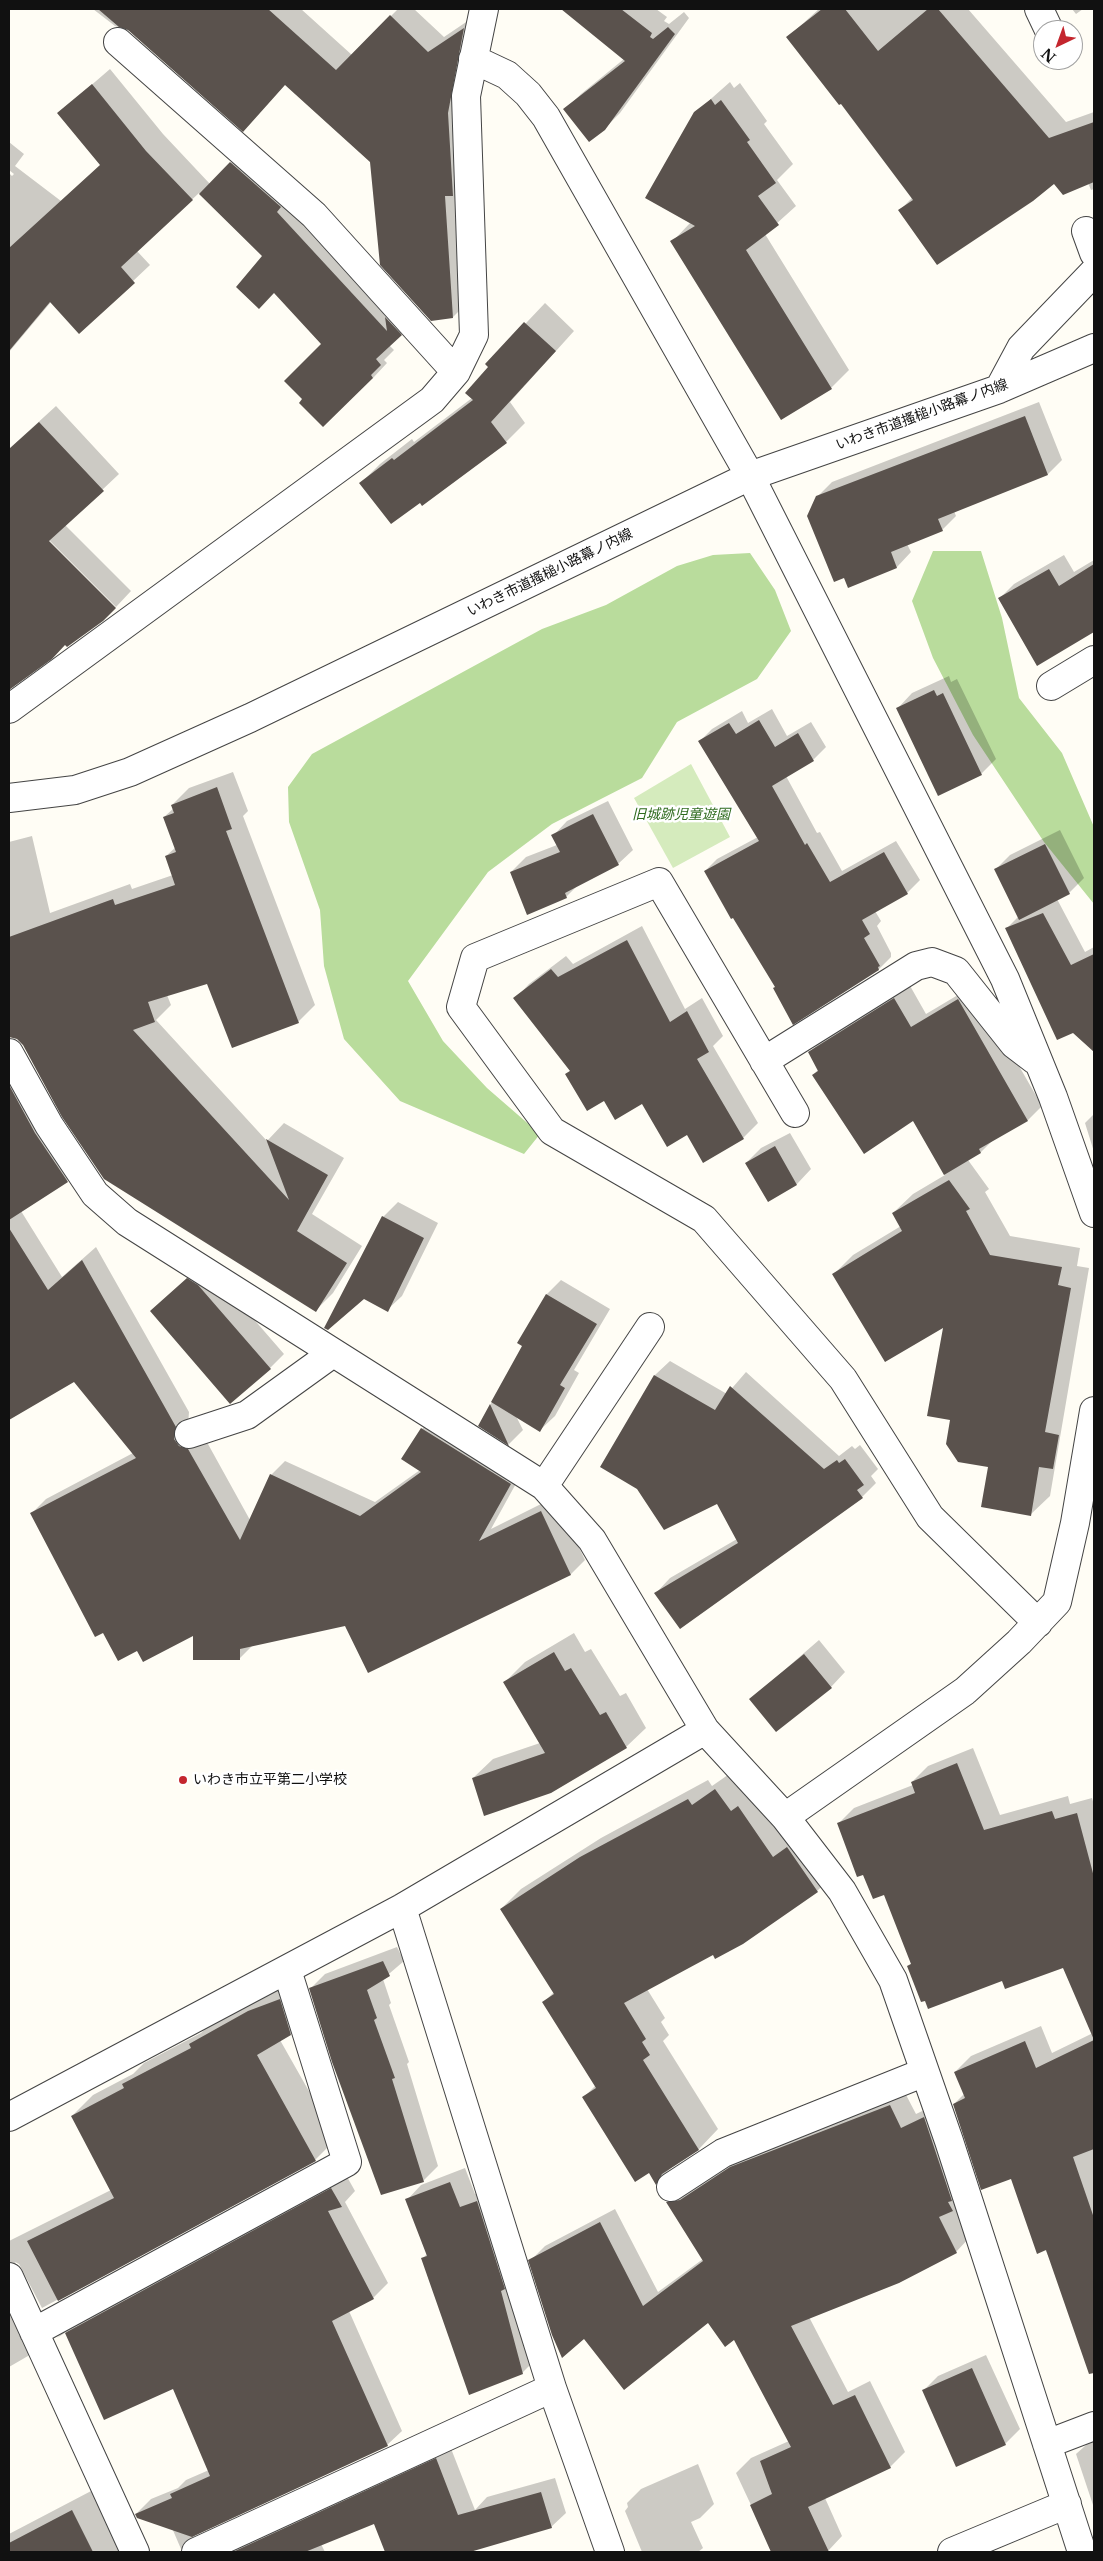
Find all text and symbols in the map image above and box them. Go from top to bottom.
north arrow [1033,20,1083,70]
text: N [1038,44,1060,67]
street label: いわき市道搔槌小路幕ノ内線 [834,376,1010,454]
street label: いわき市道搔槌小路幕ノ内線 [465,526,635,620]
park label: 旧城跡児童遊園 [632,807,730,823]
place label: いわき市立平第二小学校 [193,1772,347,1788]
marker: いわき市立平第二小学校 [177,1774,189,1786]

